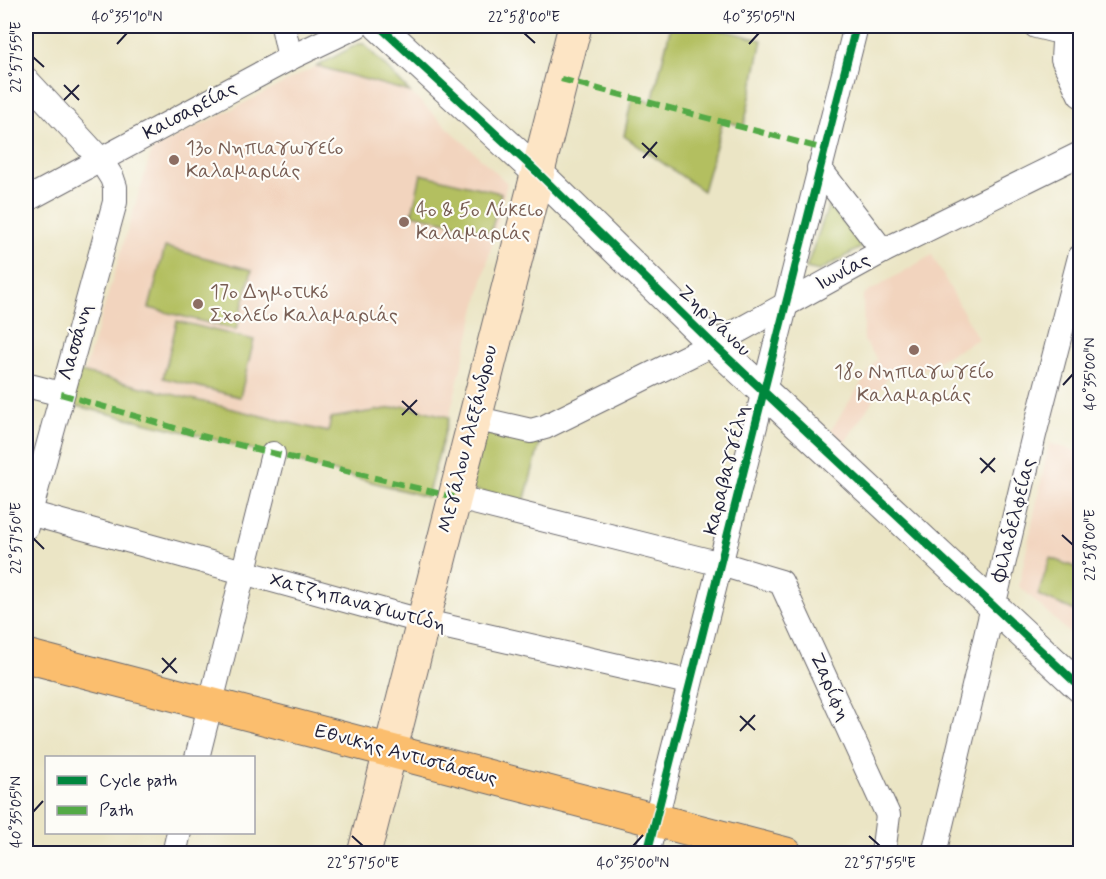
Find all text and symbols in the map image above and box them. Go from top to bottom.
text: 40°35'10"N [91,8,163,28]
text: 22°58'00"E [488,8,560,28]
text: 40°35'05"N [723,8,795,28]
text: 22°57'55"E [7,21,27,93]
street label: Καισαρείας [138,75,242,147]
place label: 13ο Νηπιαγωγείο Καλαμαριάς [186,135,343,185]
marker: 13ο Νηπιαγωγείο Καλαμαριάς [167,153,181,167]
place label: 4ο & 5ο Λύκειο Καλαμαριάς [416,197,544,247]
marker: 4ο & 5ο Λύκειο Καλαμαριάς [397,215,411,229]
street label: Ιωνίας [811,246,875,298]
place label: 17ο Δημοτικό Σχολείο Καλαμαριάς [210,279,398,329]
street label: Ζηργάνου [671,279,757,363]
marker: 17ο Δημοτικό Σχολείο Καλαμαριάς [191,297,205,311]
street label: Λασσάνη [52,301,100,383]
text: 40°35'00"N [1081,338,1101,410]
street label: Μεγάλου Αλεξάνδρου [432,342,504,536]
marker: 18ο Νηπιαγωγείο Καλαμαριάς [907,343,921,357]
place label: 18ο Νηπιαγωγείο Καλαμαριάς [834,359,994,409]
street label: Καραβαγγέλη [698,402,756,538]
street label: Φιλαδελφείας [985,455,1042,586]
text: 22°57'50"E [7,502,27,574]
text: 22°58'00"E [1081,509,1101,581]
street label: Χατζηπαναγιωτίδη [267,566,449,640]
street label: Ζαρίφη [803,649,857,725]
street label: Εθνικής Αντιστάσεως [312,718,501,792]
legend [45,756,255,834]
text: Cycle path [99,769,177,793]
text: 40°35'05"N [7,776,27,848]
text: Path [99,799,134,823]
text: 22°57'50"E [327,854,399,874]
text: 40°35'00"N [597,854,669,874]
text: 22°57'55"E [844,854,916,874]

